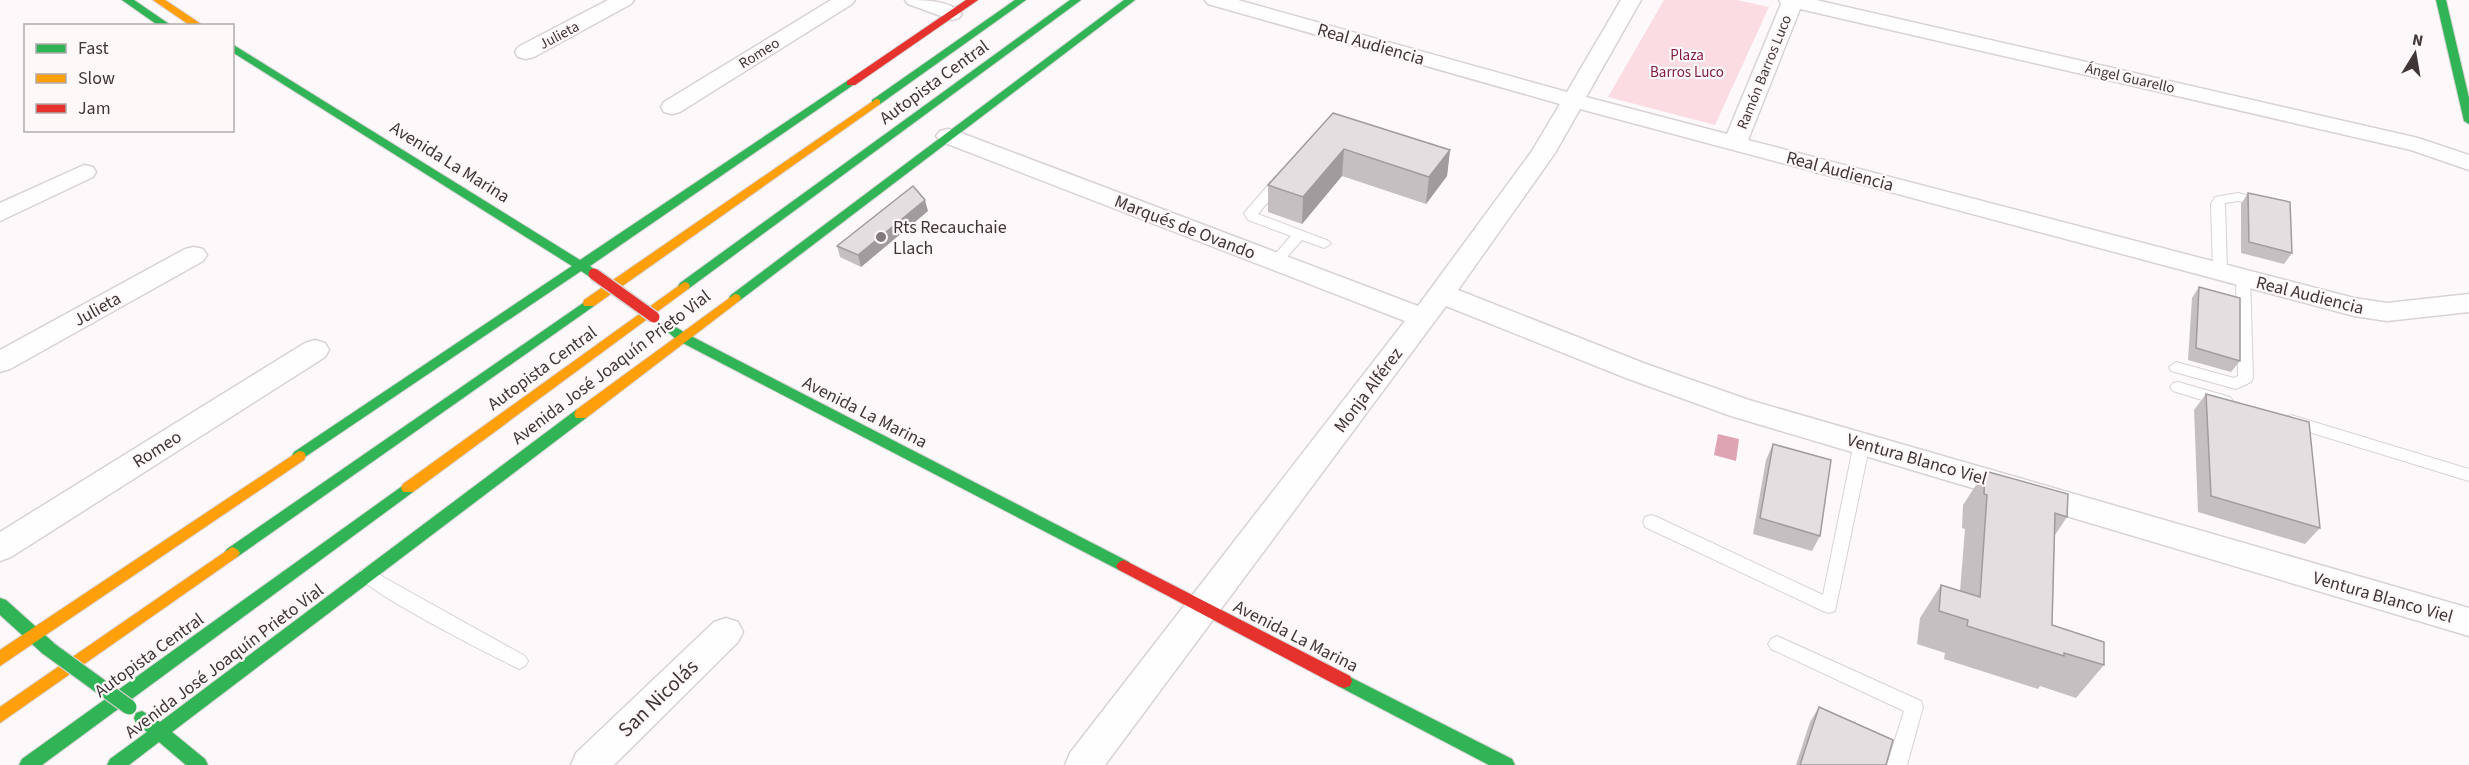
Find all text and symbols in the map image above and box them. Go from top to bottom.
street label: Ramón Barros Luco [1732,12,1797,133]
street label: Julieta [536,16,583,55]
street label: Real Audiencia [1314,17,1427,72]
legend [24,24,234,132]
north arrow [2385,24,2445,84]
text: N [2410,28,2425,52]
street label: Romeo [735,33,784,74]
street label: Autopista Central [875,34,994,131]
text: Fast [78,36,109,61]
park label: Plaza Barros Luco [1650,45,1724,83]
street label: Ángel Guarello [2083,58,2177,99]
text: Slow [78,66,115,91]
text: Jam [78,96,111,121]
street label: Avenida La Marina [385,116,514,209]
street label: Real Audiencia [1783,145,1896,198]
street label: Marqués de Ovando [1111,189,1259,266]
place label: Rts Recauchaie Llach [893,215,1007,261]
marker: Rts Recauchaie Llach [874,230,888,244]
street label: Real Audiencia [2253,270,2366,321]
street label: Avenida José Joaquín Prieto Vial [507,284,716,451]
street label: Julieta [69,286,126,333]
street label: Autopista Central [483,320,602,417]
street label: Monja Alférez [1328,342,1409,438]
street label: Avenida La Marina [798,370,931,455]
street label: Romeo [128,425,187,474]
street label: Ventura Blanco Viel [1844,428,1990,491]
street label: Ventura Blanco Viel [2310,566,2456,629]
street label: Avenida José Joaquín Prieto Vial [120,578,329,745]
street label: Avenida La Marina [1229,594,1362,679]
street label: Autopista Central [90,607,209,704]
street label: San Nicolás [611,652,705,744]

